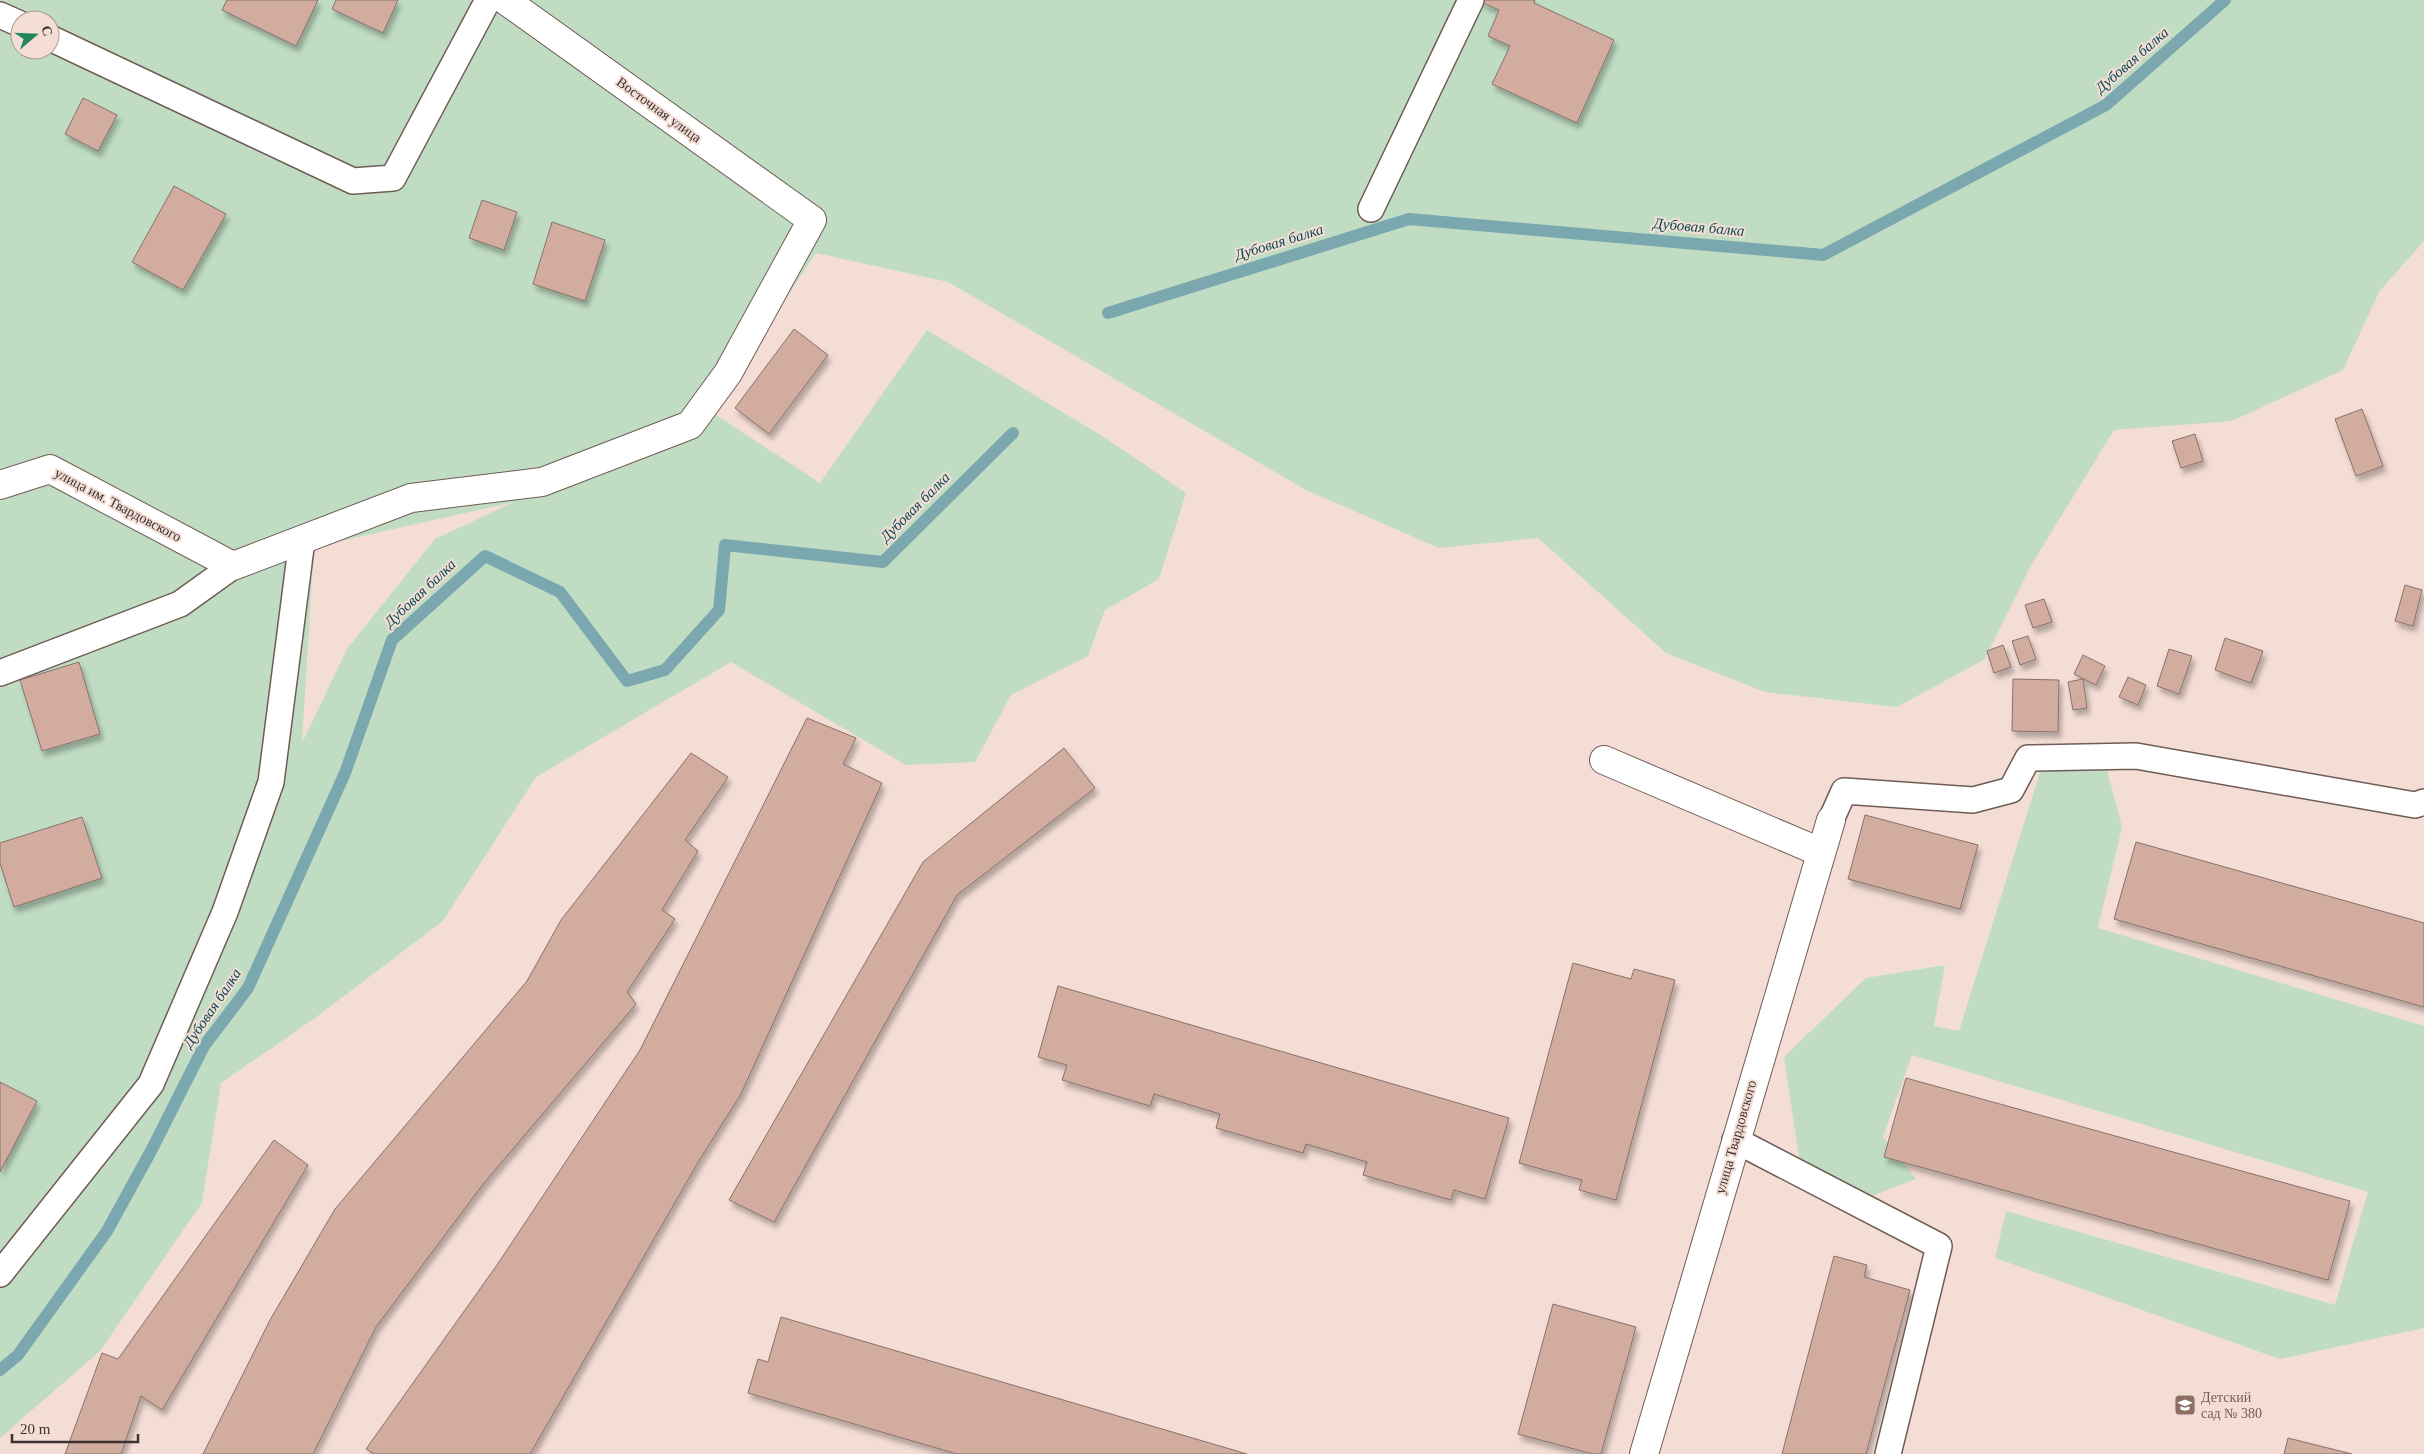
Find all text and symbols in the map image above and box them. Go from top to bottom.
north arrow [10,10,60,60]
text: С [38,24,56,38]
water label: Дубовая балка [2091,24,2172,97]
street label: Восточная улица [614,74,705,146]
water label: Дубовая балка [1651,215,1745,239]
water label: Дубовая балка [1231,221,1325,264]
street label: улица им. Твардовского [52,465,184,545]
water label: Дубовая балка [876,469,953,546]
water label: Дубовая балка [380,556,459,631]
water label: Дубовая балка [179,966,244,1052]
street label: улица Твардовского [1713,1078,1759,1196]
place label: Детский сад № 380 [2201,1390,2262,1421]
school or university icon: Детский сад № 380 [2173,1393,2197,1417]
scale bar [12,1412,139,1444]
text: 20 m [20,1421,51,1437]

